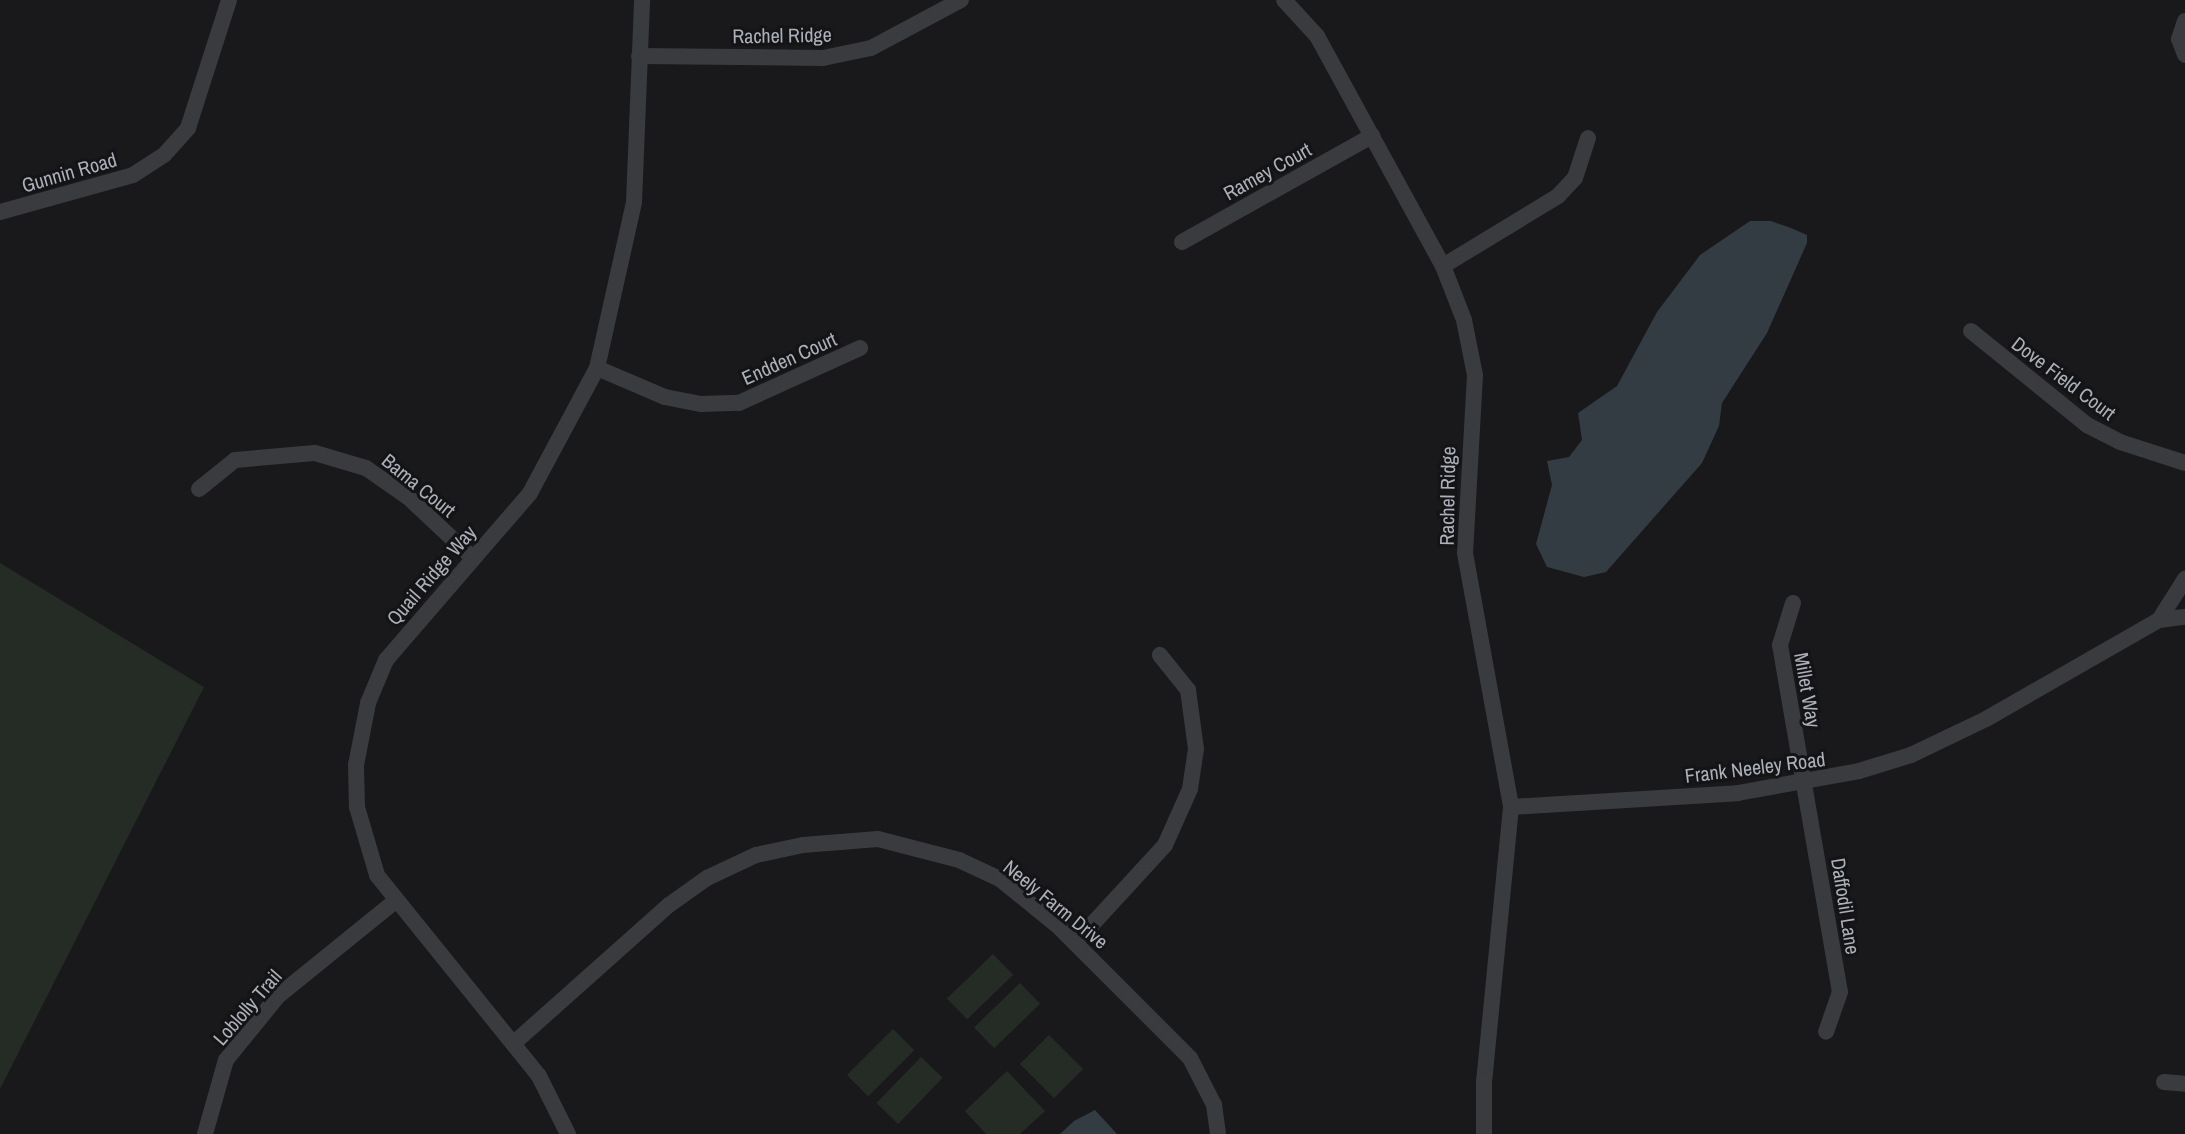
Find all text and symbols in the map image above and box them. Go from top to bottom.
street label: Rachel Ridge [732,22,832,48]
street label: Ramey Court [1219,137,1315,205]
street label: Gunnin Road [19,147,119,197]
street label: Endden Court [738,326,840,390]
street label: Dove Field Court [2007,331,2121,425]
street label: Rachel Ridge [1434,446,1460,546]
street label: Bama Court [377,448,461,522]
street label: Quail Ridge Way [381,520,481,630]
street label: Millet Way [1790,651,1826,729]
street label: Frank Neeley Road [1683,746,1827,788]
street label: Neely Farm Drive [999,854,1113,954]
street label: Daffodil Lane [1827,856,1865,956]
street label: Loblolly Trail [208,964,286,1050]

